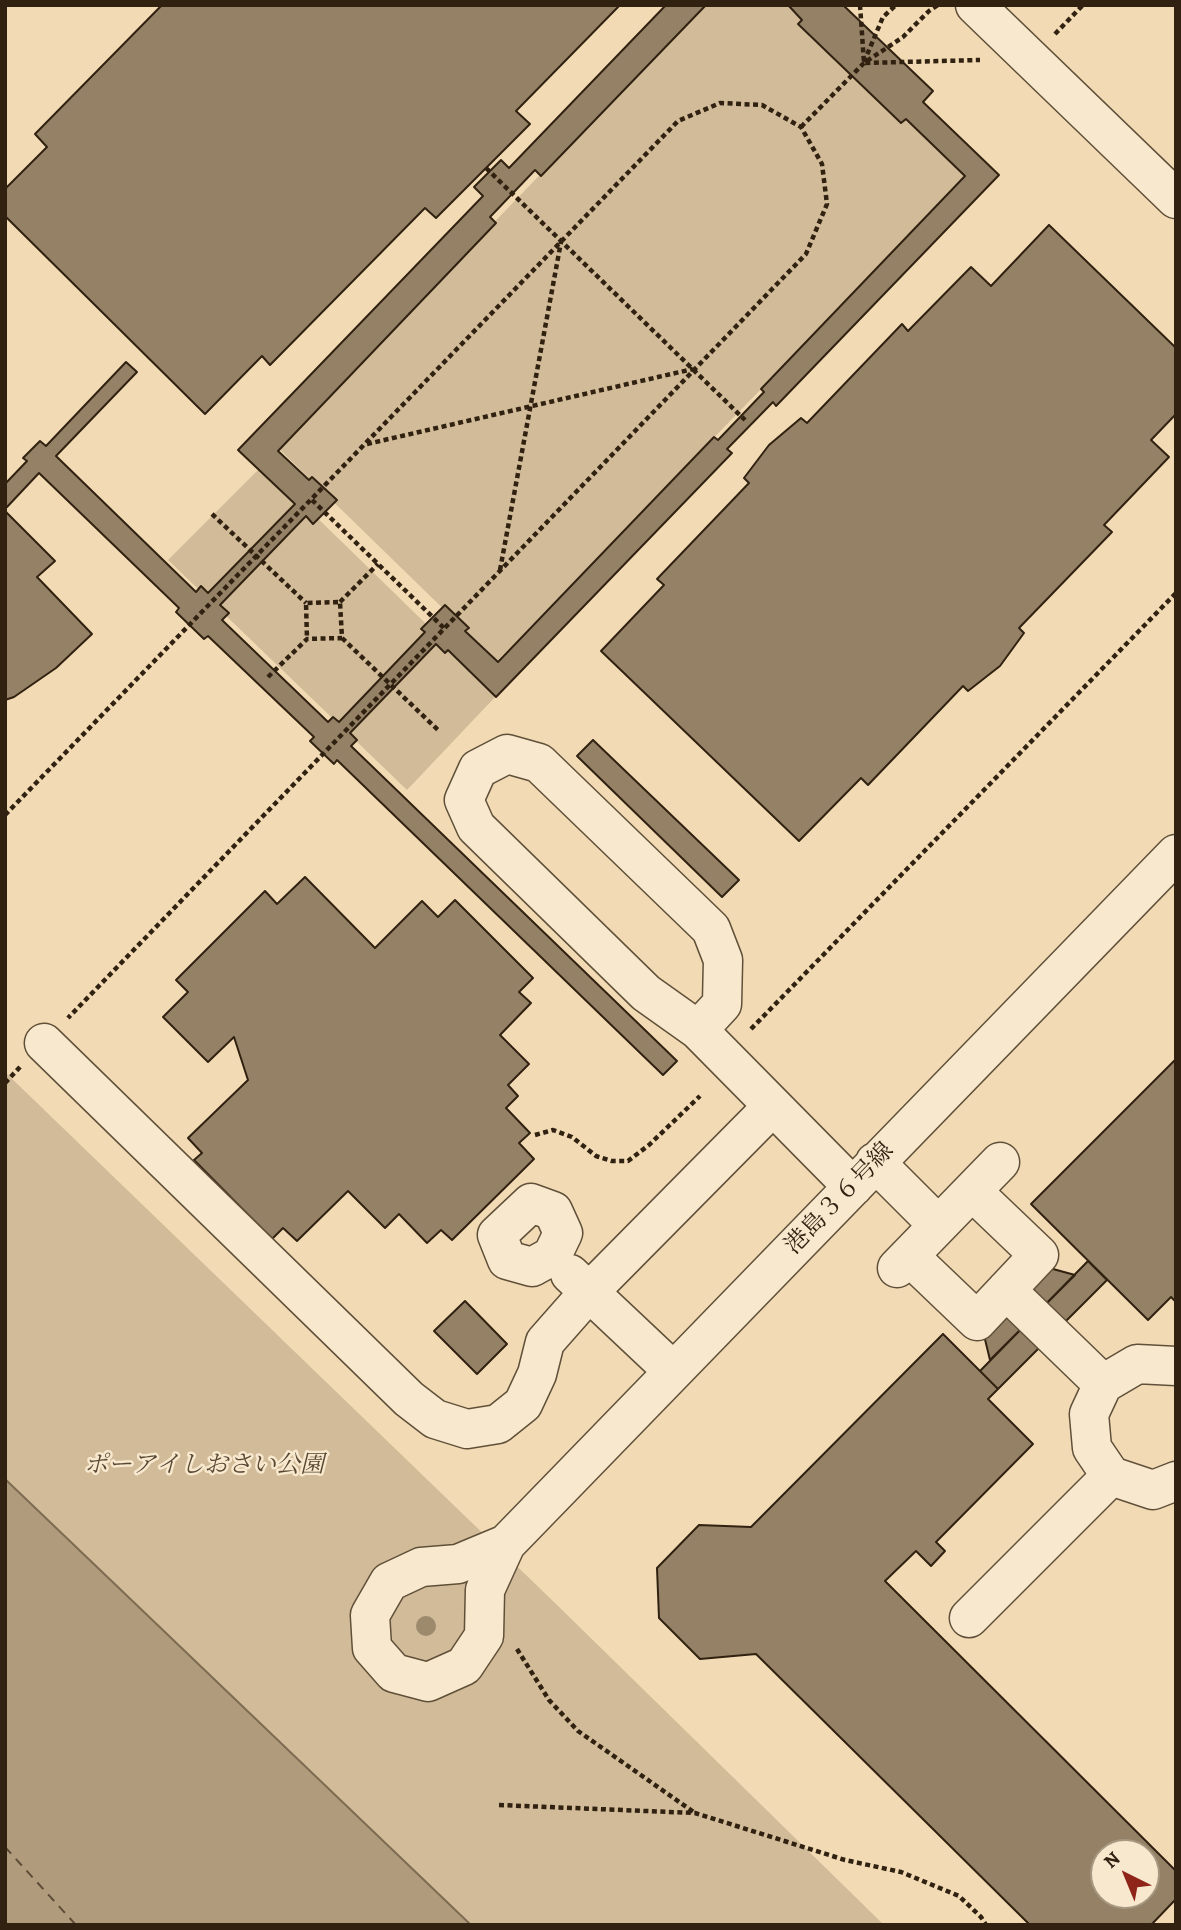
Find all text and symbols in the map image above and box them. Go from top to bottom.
street label: 港島３６号線 [780,1137,900,1261]
park label: ポーアイしおさい公園 [84,1452,324,1480]
north arrow [1090,1839,1160,1909]
text: N [1098,1846,1126,1874]

